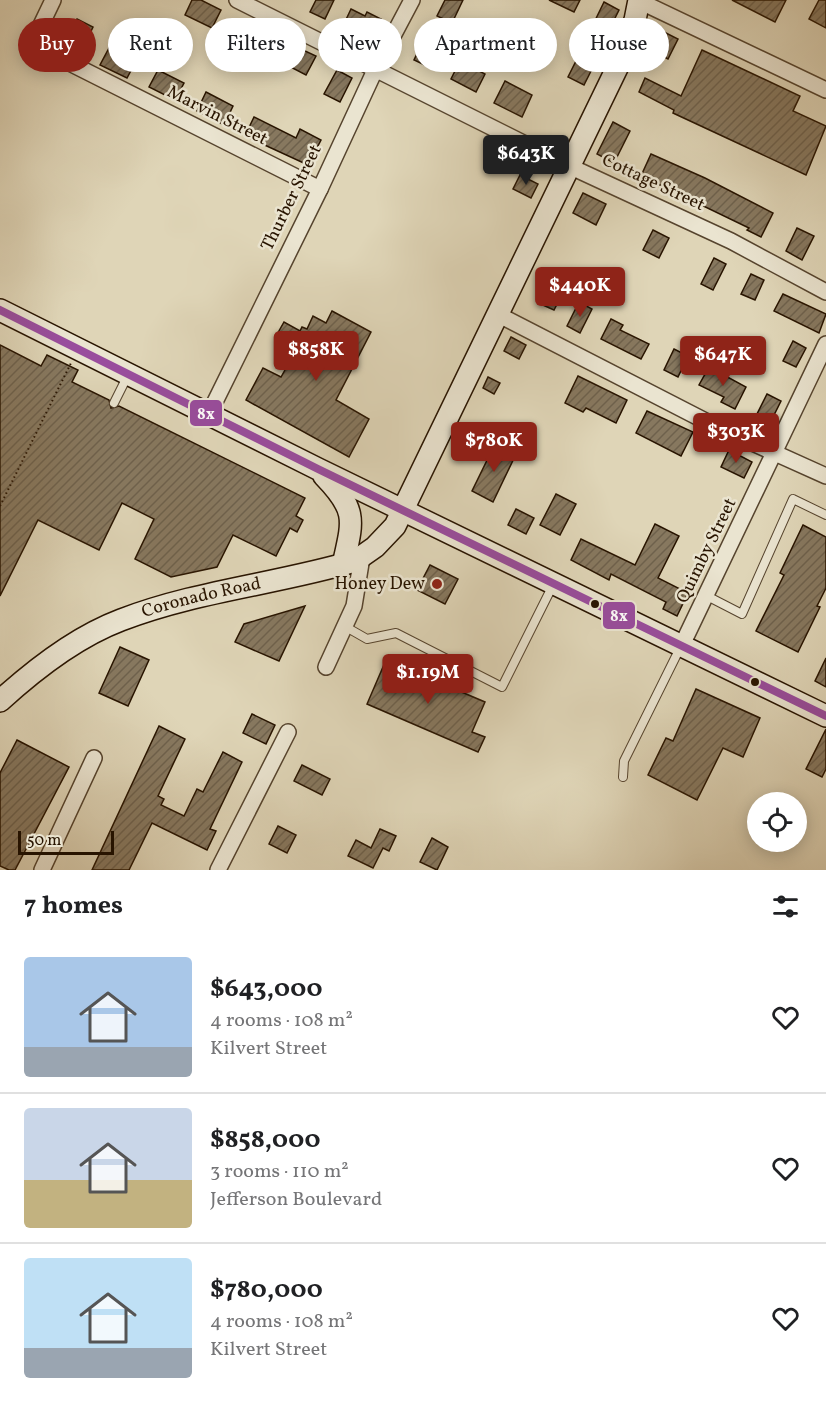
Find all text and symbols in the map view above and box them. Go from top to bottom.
chip: Buy [18,18,96,72]
chip: Rent [108,18,193,72]
chip: Filters [205,18,306,72]
chip: New [318,18,402,72]
chip: Apartment [414,18,557,72]
chip: House [569,18,669,72]
street label: Marvin Street [162,80,272,152]
pin: $643K [484,135,568,186]
text: $643K [497,140,555,168]
street label: Thurber Street [255,141,329,255]
street label: Cottage Street [597,148,709,218]
pin: $440K [538,267,622,318]
text: $440K [549,272,611,300]
pin: $858K [274,331,358,382]
text: $858K [288,336,344,364]
pin: $647K [681,336,765,387]
text: $647K [694,341,752,369]
line badge: 8x [189,399,223,427]
text: 8x [197,404,215,426]
pin: $303K [694,413,778,464]
text: $303K [707,418,765,446]
pin: $780K [452,422,536,473]
text: $780K [465,427,523,455]
street label: Quimby Street [671,494,743,608]
street label: Coronado Road [138,571,263,624]
place label: Honey Dew [335,572,425,597]
marker: Honey Dew [430,577,444,591]
unlabelled marker [589,598,601,610]
line badge: 8x [602,601,636,630]
text: 8x [610,606,628,628]
pin: $1.19M [379,654,477,705]
text: $1.19M [396,659,460,687]
unlabelled marker [749,676,761,688]
map controls [747,792,807,852]
button: locate [747,792,807,852]
scale bar [18,828,114,856]
text: 50 m [27,830,61,852]
text: 7 homes [24,888,123,924]
icon: filters [769,890,802,923]
text: $643,000 [210,971,323,1007]
icon: home [72,981,144,1053]
icon: heart [769,1001,802,1034]
text: 4 rooms · 108 m² [210,1007,353,1035]
text: Kilvert Street [210,1035,327,1063]
text: $858,000 [210,1122,320,1158]
icon: home [72,1132,144,1204]
icon: heart [769,1152,802,1185]
text: 3 rooms · 110 m² [210,1158,349,1186]
text: Jefferson Boulevard [210,1186,382,1214]
text: $780,000 [210,1272,323,1308]
icon: home [72,1282,144,1354]
icon: heart [769,1302,802,1335]
text: 4 rooms · 108 m² [210,1308,353,1336]
text: Kilvert Street [210,1336,327,1364]

